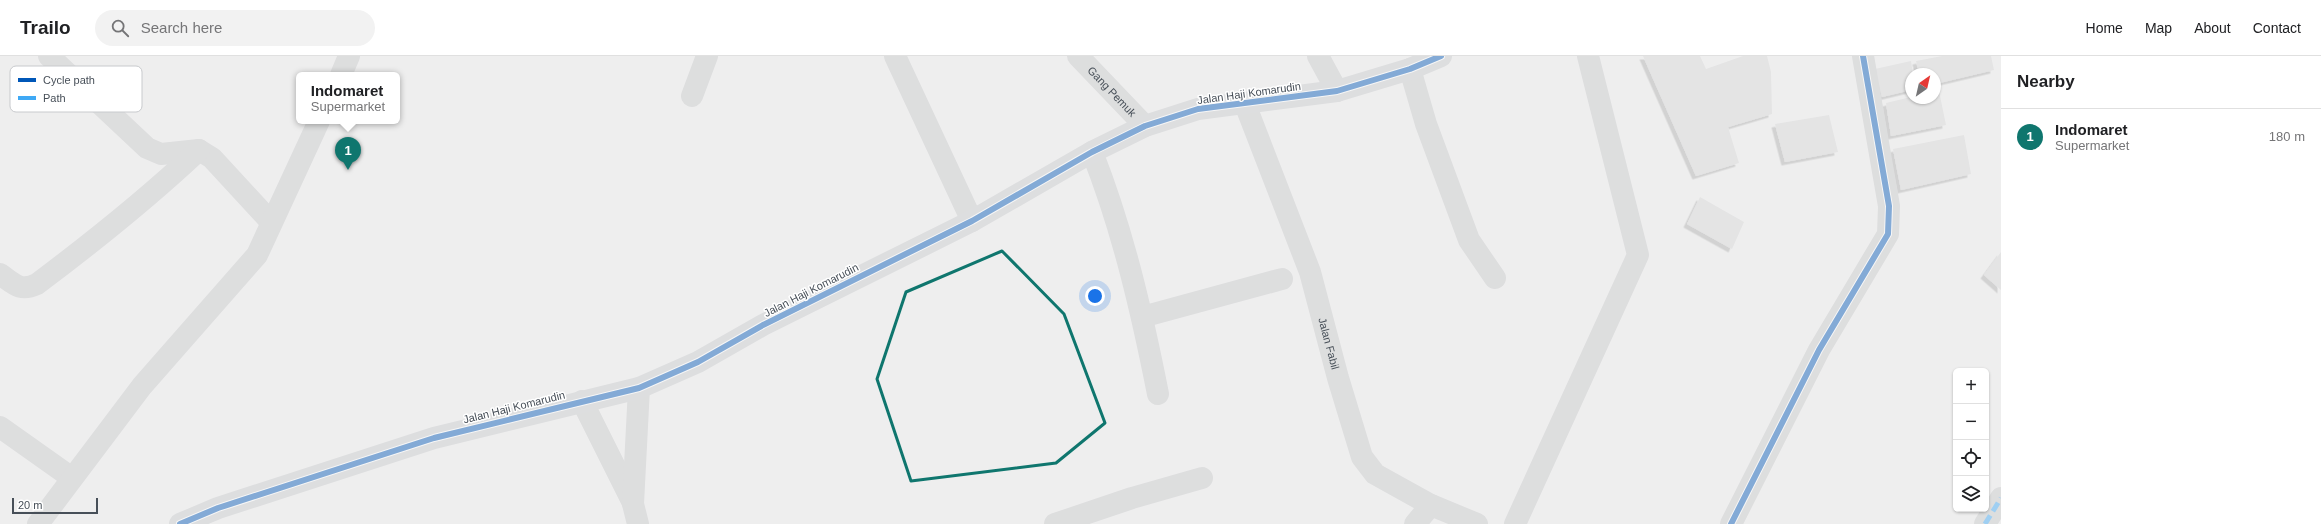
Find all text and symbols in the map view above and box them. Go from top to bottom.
search box [95,10,375,46]
text: Trailo [20,17,71,38]
icon: search [109,17,131,39]
text: Search here [141,19,222,36]
text: Home [2086,20,2123,36]
text: Map [2145,20,2172,36]
text: About [2194,20,2231,36]
text: Contact [2253,20,2301,36]
street label: Gang Pemuk [1085,64,1139,119]
legend [10,66,142,112]
north arrow [1905,68,1941,104]
popup [296,72,400,124]
text: Nearby [2017,72,2075,91]
text: Cycle path [43,74,95,86]
street label: Jalan Haji Komarudin [1196,80,1302,106]
text: Indomaret [311,82,383,99]
text: Path [43,92,66,104]
text: Supermarket [311,99,385,114]
text: Indomaret [2055,121,2128,138]
text: 1 [2026,129,2034,144]
text: 180 m [2269,129,2305,144]
pin: 1 [335,137,361,170]
text: Supermarket [2055,138,2129,153]
street label: Jalan Haji Komarudin [762,261,860,319]
your location [1085,286,1105,306]
street label: Jalan Fabil [1316,316,1341,371]
map controls [1953,368,1989,512]
button: + [1953,368,1989,404]
street label: Jalan Haji Komarudin [462,389,566,425]
button: − [1953,404,1989,440]
button: locate [1953,440,1989,476]
button: layers [1953,476,1989,512]
scale bar [12,496,98,515]
text: 20 m [18,499,42,511]

